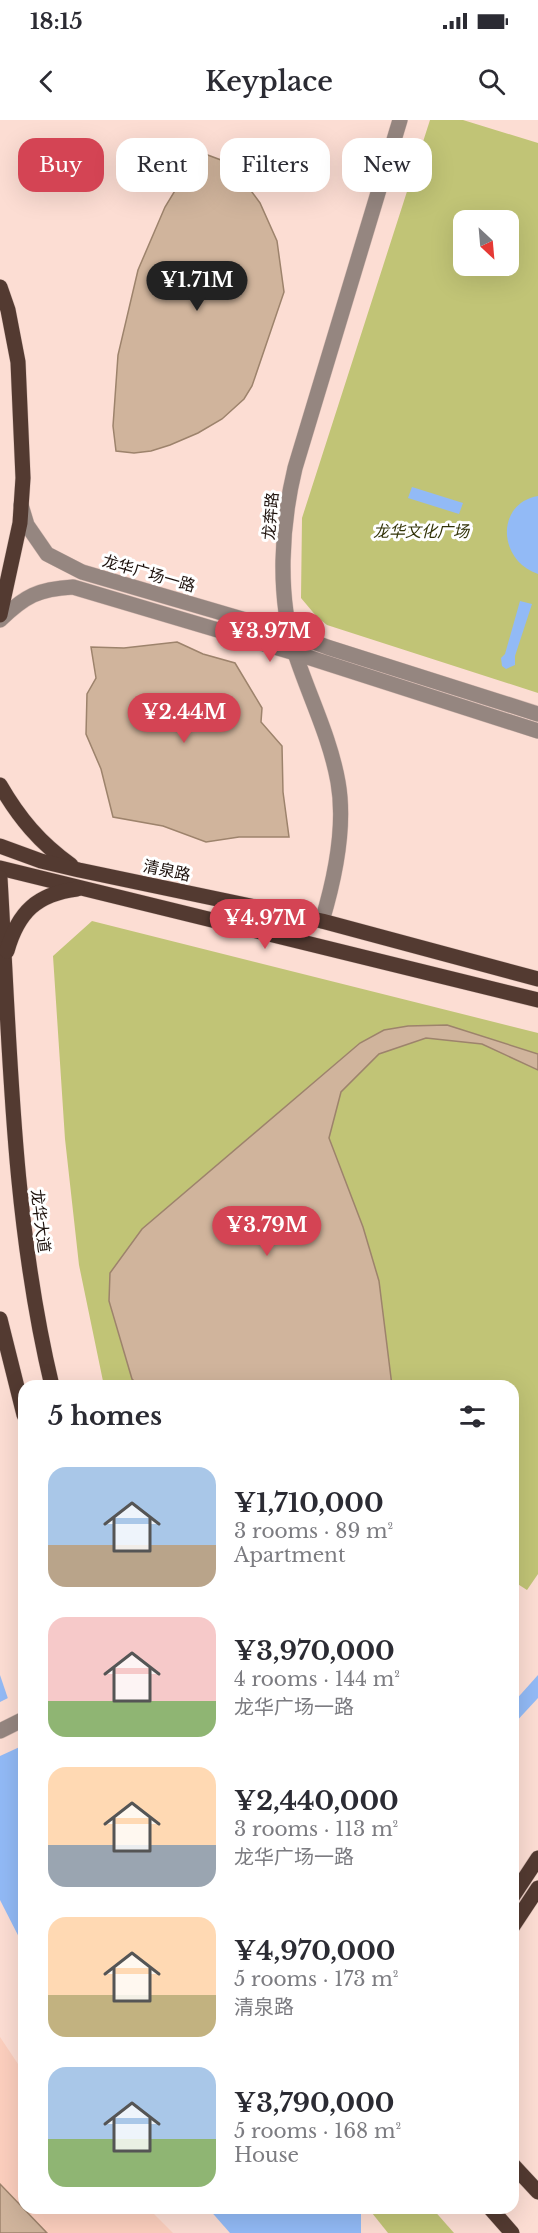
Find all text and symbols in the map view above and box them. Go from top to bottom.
text: 18:15 [30,8,83,35]
icon: back [30,65,63,98]
text: Keyplace [205,65,333,98]
icon: search [475,65,508,98]
chip: Buy [18,138,104,192]
chip: Rent [116,138,208,192]
chip: Filters [220,138,330,192]
chip: New [342,138,432,192]
north arrow [453,210,519,276]
map controls [453,210,519,276]
pin: ¥1.71M [148,261,246,312]
text: ¥1.71M [160,268,234,292]
street label: 龙奔路 [258,491,282,541]
park label: 龙华文化广场 [373,521,471,541]
street label: 龙华广场一路 [100,550,198,596]
pin: ¥3.97M [221,612,319,663]
text: ¥3.97M [229,619,311,643]
pin: ¥2.44M [135,693,233,744]
text: ¥2.44M [142,700,226,724]
street label: 清泉路 [141,855,193,885]
pin: ¥4.97M [216,899,314,950]
text: ¥4.97M [224,906,306,930]
street label: 龙华大道 [27,1188,55,1254]
pin: ¥3.79M [218,1206,316,1257]
text: ¥3.79M [226,1213,308,1237]
text: 5 homes [48,1400,162,1432]
icon: filters [456,1400,489,1433]
text: ¥1,710,000 [234,1487,384,1519]
icon: home [96,1491,168,1563]
text: 3 rooms · 89 m² [234,1519,393,1543]
text: Apartment [234,1543,345,1567]
text: ¥3,970,000 [234,1635,395,1667]
icon: home [96,1641,168,1713]
text: 4 rooms · 144 m² [234,1667,400,1691]
text: 龙华广场一路 [234,1695,354,1719]
text: ¥2,440,000 [234,1785,399,1817]
icon: home [96,1791,168,1863]
text: 3 rooms · 113 m² [234,1817,398,1841]
text: 龙华广场一路 [234,1845,354,1869]
text: ¥4,970,000 [234,1935,395,1967]
icon: home [96,1941,168,2013]
text: 5 rooms · 173 m² [234,1967,398,1991]
text: 清泉路 [234,1995,294,2019]
text: ¥3,790,000 [234,2087,394,2119]
icon: home [96,2091,168,2163]
text: 5 rooms · 168 m² [234,2119,401,2143]
text: House [234,2143,299,2167]

